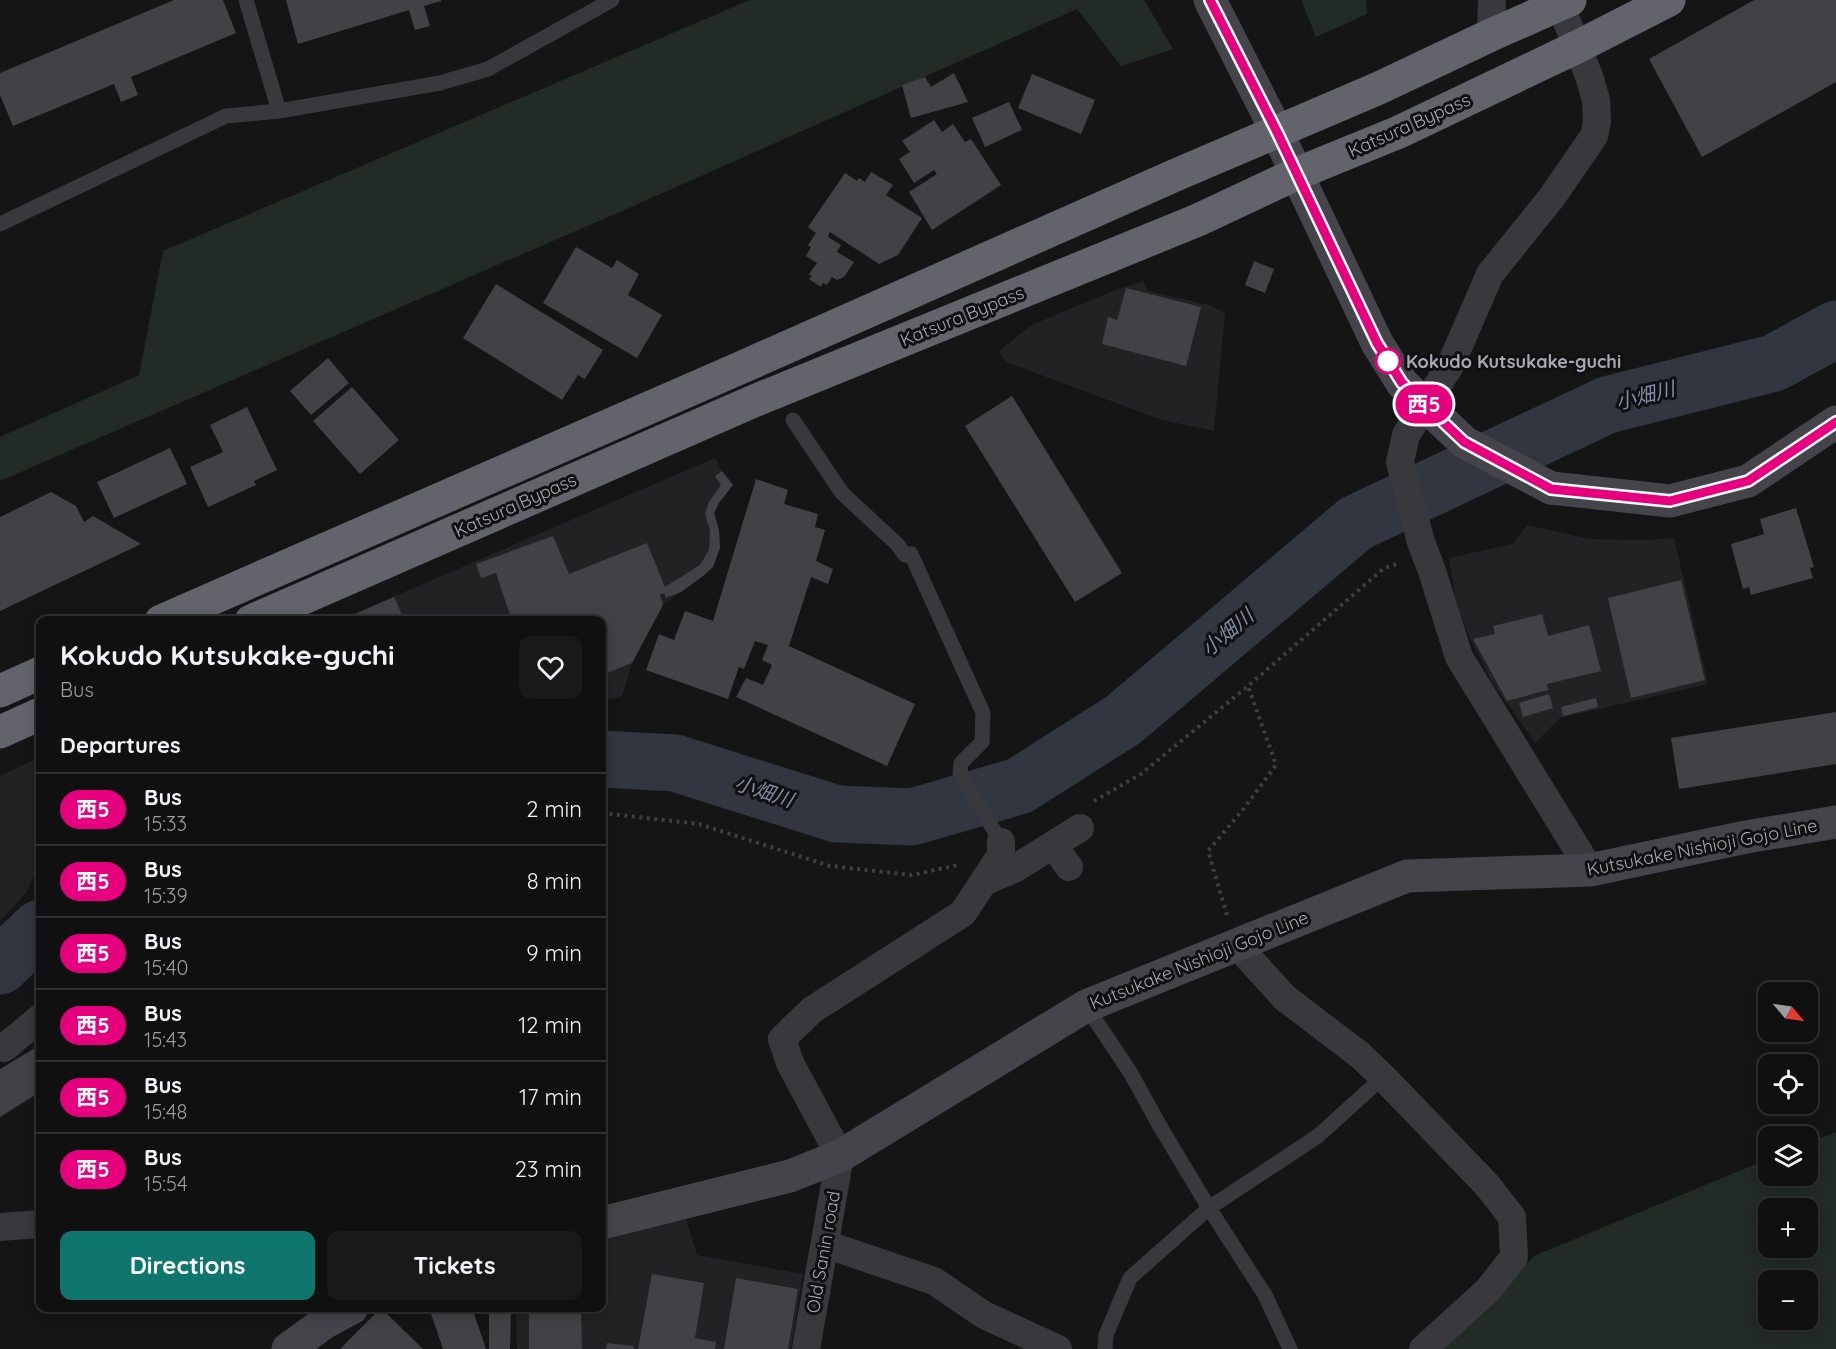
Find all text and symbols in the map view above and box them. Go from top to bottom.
street label: Katsura Bypass [1344,88,1474,162]
street label: Katsura Bypass [897,281,1027,351]
marker: Kokudo Kutsukake-guchi [1375,348,1401,374]
place label: Kokudo Kutsukake-guchi [1406,350,1621,373]
water label: 小畑川 [1613,375,1679,414]
line badge: 西5 [1397,384,1451,424]
text: 西5 [1407,391,1441,417]
street label: Katsura Bypass [450,468,580,542]
water label: 小畑川 [1196,602,1260,661]
button: heart [519,636,582,699]
text: Kokudo Kutsukake-guchi [60,637,395,672]
text: Bus [60,677,94,702]
text: Departures [60,731,181,759]
water label: 小畑川 [732,770,798,813]
text: Bus [144,783,182,811]
text: 2 min [526,795,582,823]
text: 西5 [76,796,110,822]
text: 15:33 [144,811,187,836]
street label: Kutsukake Nishioji Gojo Line [1585,813,1819,881]
text: Bus [144,855,182,883]
text: 8 min [527,867,582,895]
text: 西5 [76,868,110,894]
text: 15:39 [144,883,188,908]
street label: Kutsukake Nishioji Gojo Line [1086,905,1312,1015]
text: Bus [144,927,182,955]
text: 9 min [526,939,582,967]
text: 西5 [76,940,110,966]
text: 15:40 [144,955,188,980]
north arrow [1758,982,1818,1042]
map controls [1758,982,1818,1330]
text: Bus [144,999,182,1027]
text: 12 min [518,1011,582,1039]
text: 西5 [76,1012,110,1038]
text: 15:43 [144,1027,187,1052]
button: locate [1758,1054,1818,1114]
text: Bus [144,1071,182,1099]
text: 17 min [519,1083,582,1111]
text: 西5 [76,1084,110,1110]
text: 15:48 [144,1099,187,1124]
button: layers [1758,1126,1818,1186]
text: Bus [144,1143,182,1171]
text: 23 min [515,1155,582,1183]
text: 西5 [76,1156,110,1182]
text: 15:54 [144,1171,187,1196]
street label: Old Sanin road [801,1189,845,1315]
button: + [1758,1198,1818,1258]
button: Directions [60,1231,315,1300]
button: Tickets [327,1231,582,1300]
button: − [1758,1270,1818,1330]

